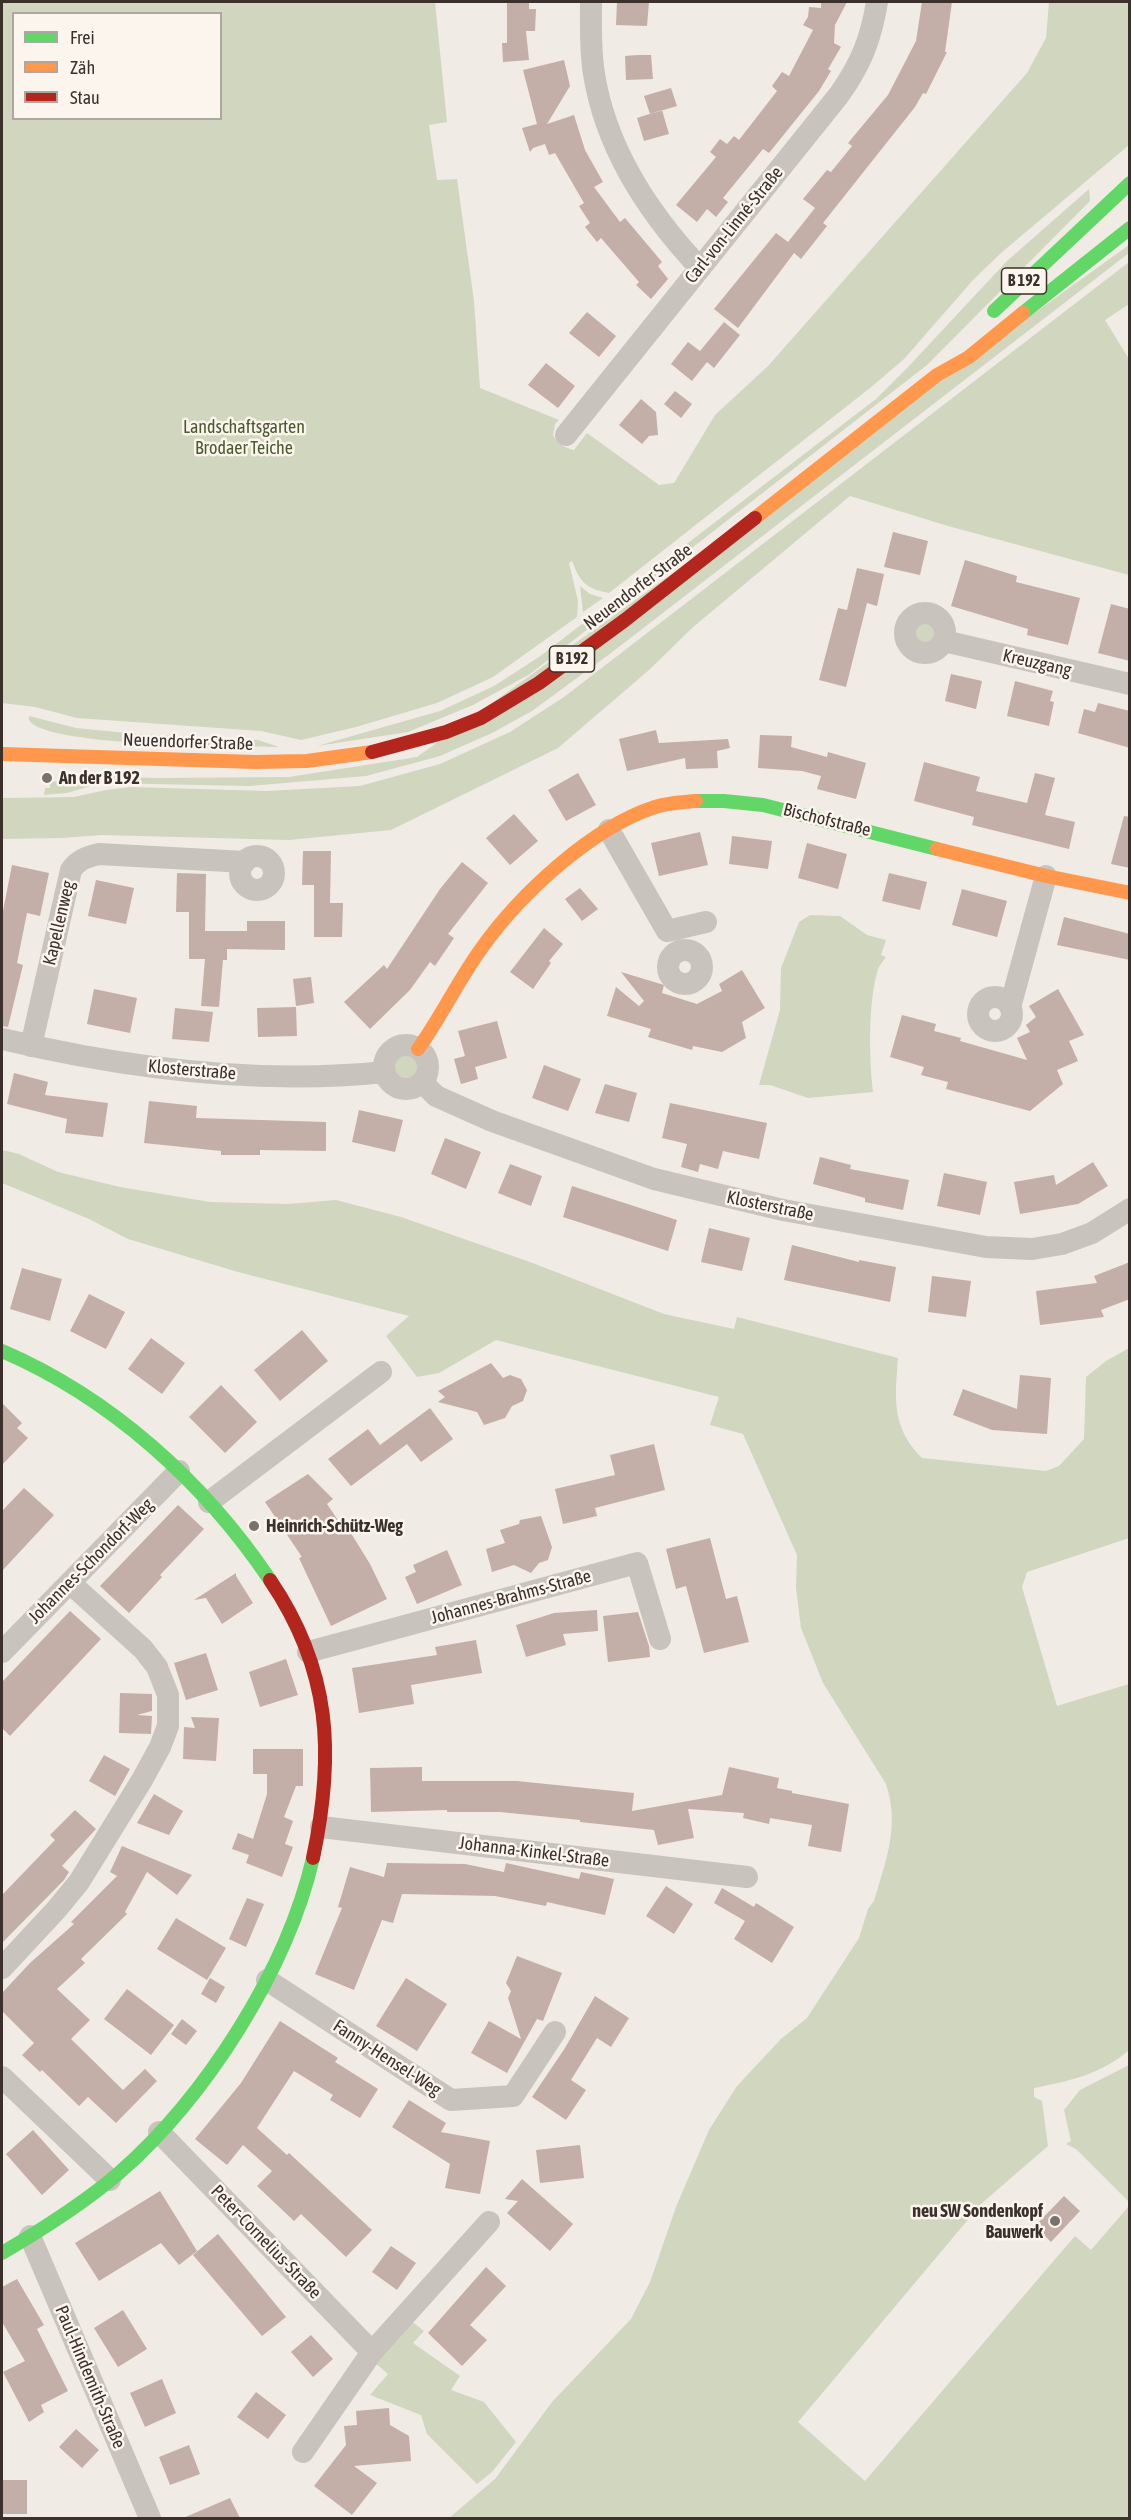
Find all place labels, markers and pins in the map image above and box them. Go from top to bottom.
place label: An der B 192 [59,767,140,789]
marker: An der B 192 [40,771,54,785]
place label: Heinrich-Schütz-Weg [266,1515,403,1537]
marker: Heinrich-Schütz-Weg [247,1519,261,1533]
place label: neu SW Sondenkopf Bauwerk [912,2200,1043,2242]
marker: neu SW Sondenkopf Bauwerk [1048,2214,1062,2228]

